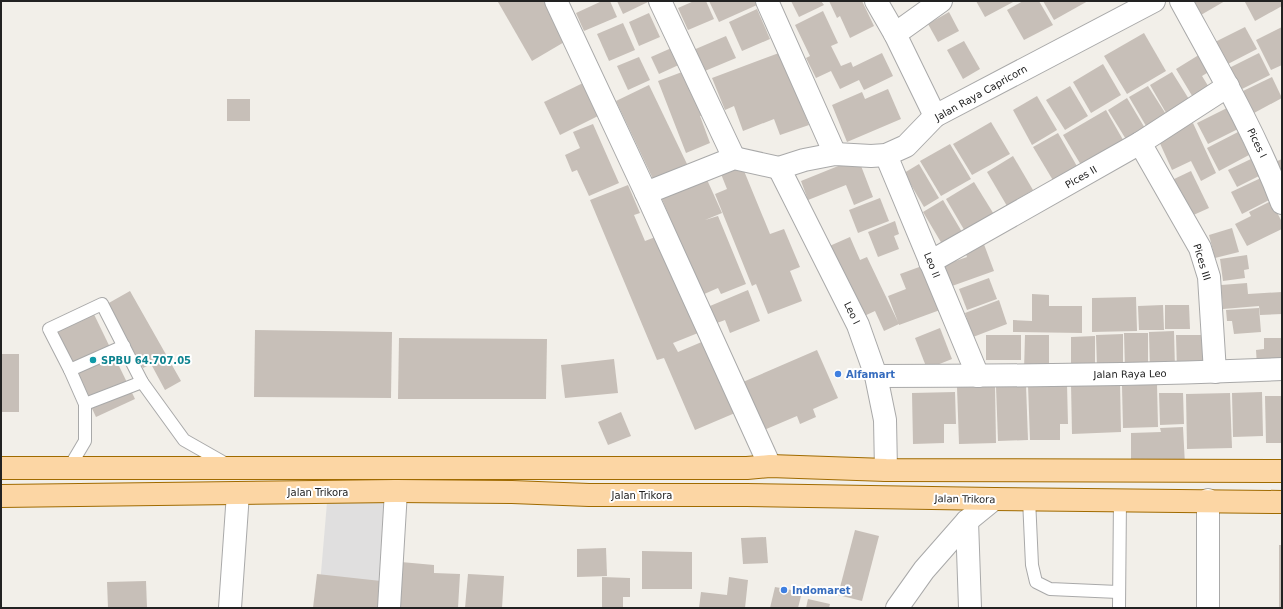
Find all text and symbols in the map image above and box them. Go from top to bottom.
street label: Jalan Raya Capricorn [932,63,1029,123]
street label: Pices I [1245,126,1269,160]
street label: Pices II [1063,164,1099,190]
street label: Pices III [1191,242,1213,282]
street label: Leo II [922,251,942,279]
street label: Leo I [842,300,862,326]
marker: SPBU 64.707.05 [88,355,98,365]
place label: SPBU 64.707.05 [101,355,191,366]
street label: Jalan Raya Leo [1092,368,1167,380]
marker: Alfamart [833,369,843,379]
place label: Alfamart [846,369,895,380]
street label: Jalan Trikora [287,487,348,498]
street label: Jalan Trikora [611,490,672,501]
street label: Jalan Trikora [933,493,996,505]
marker: Indomaret [779,585,789,595]
place label: Indomaret [792,585,851,596]

